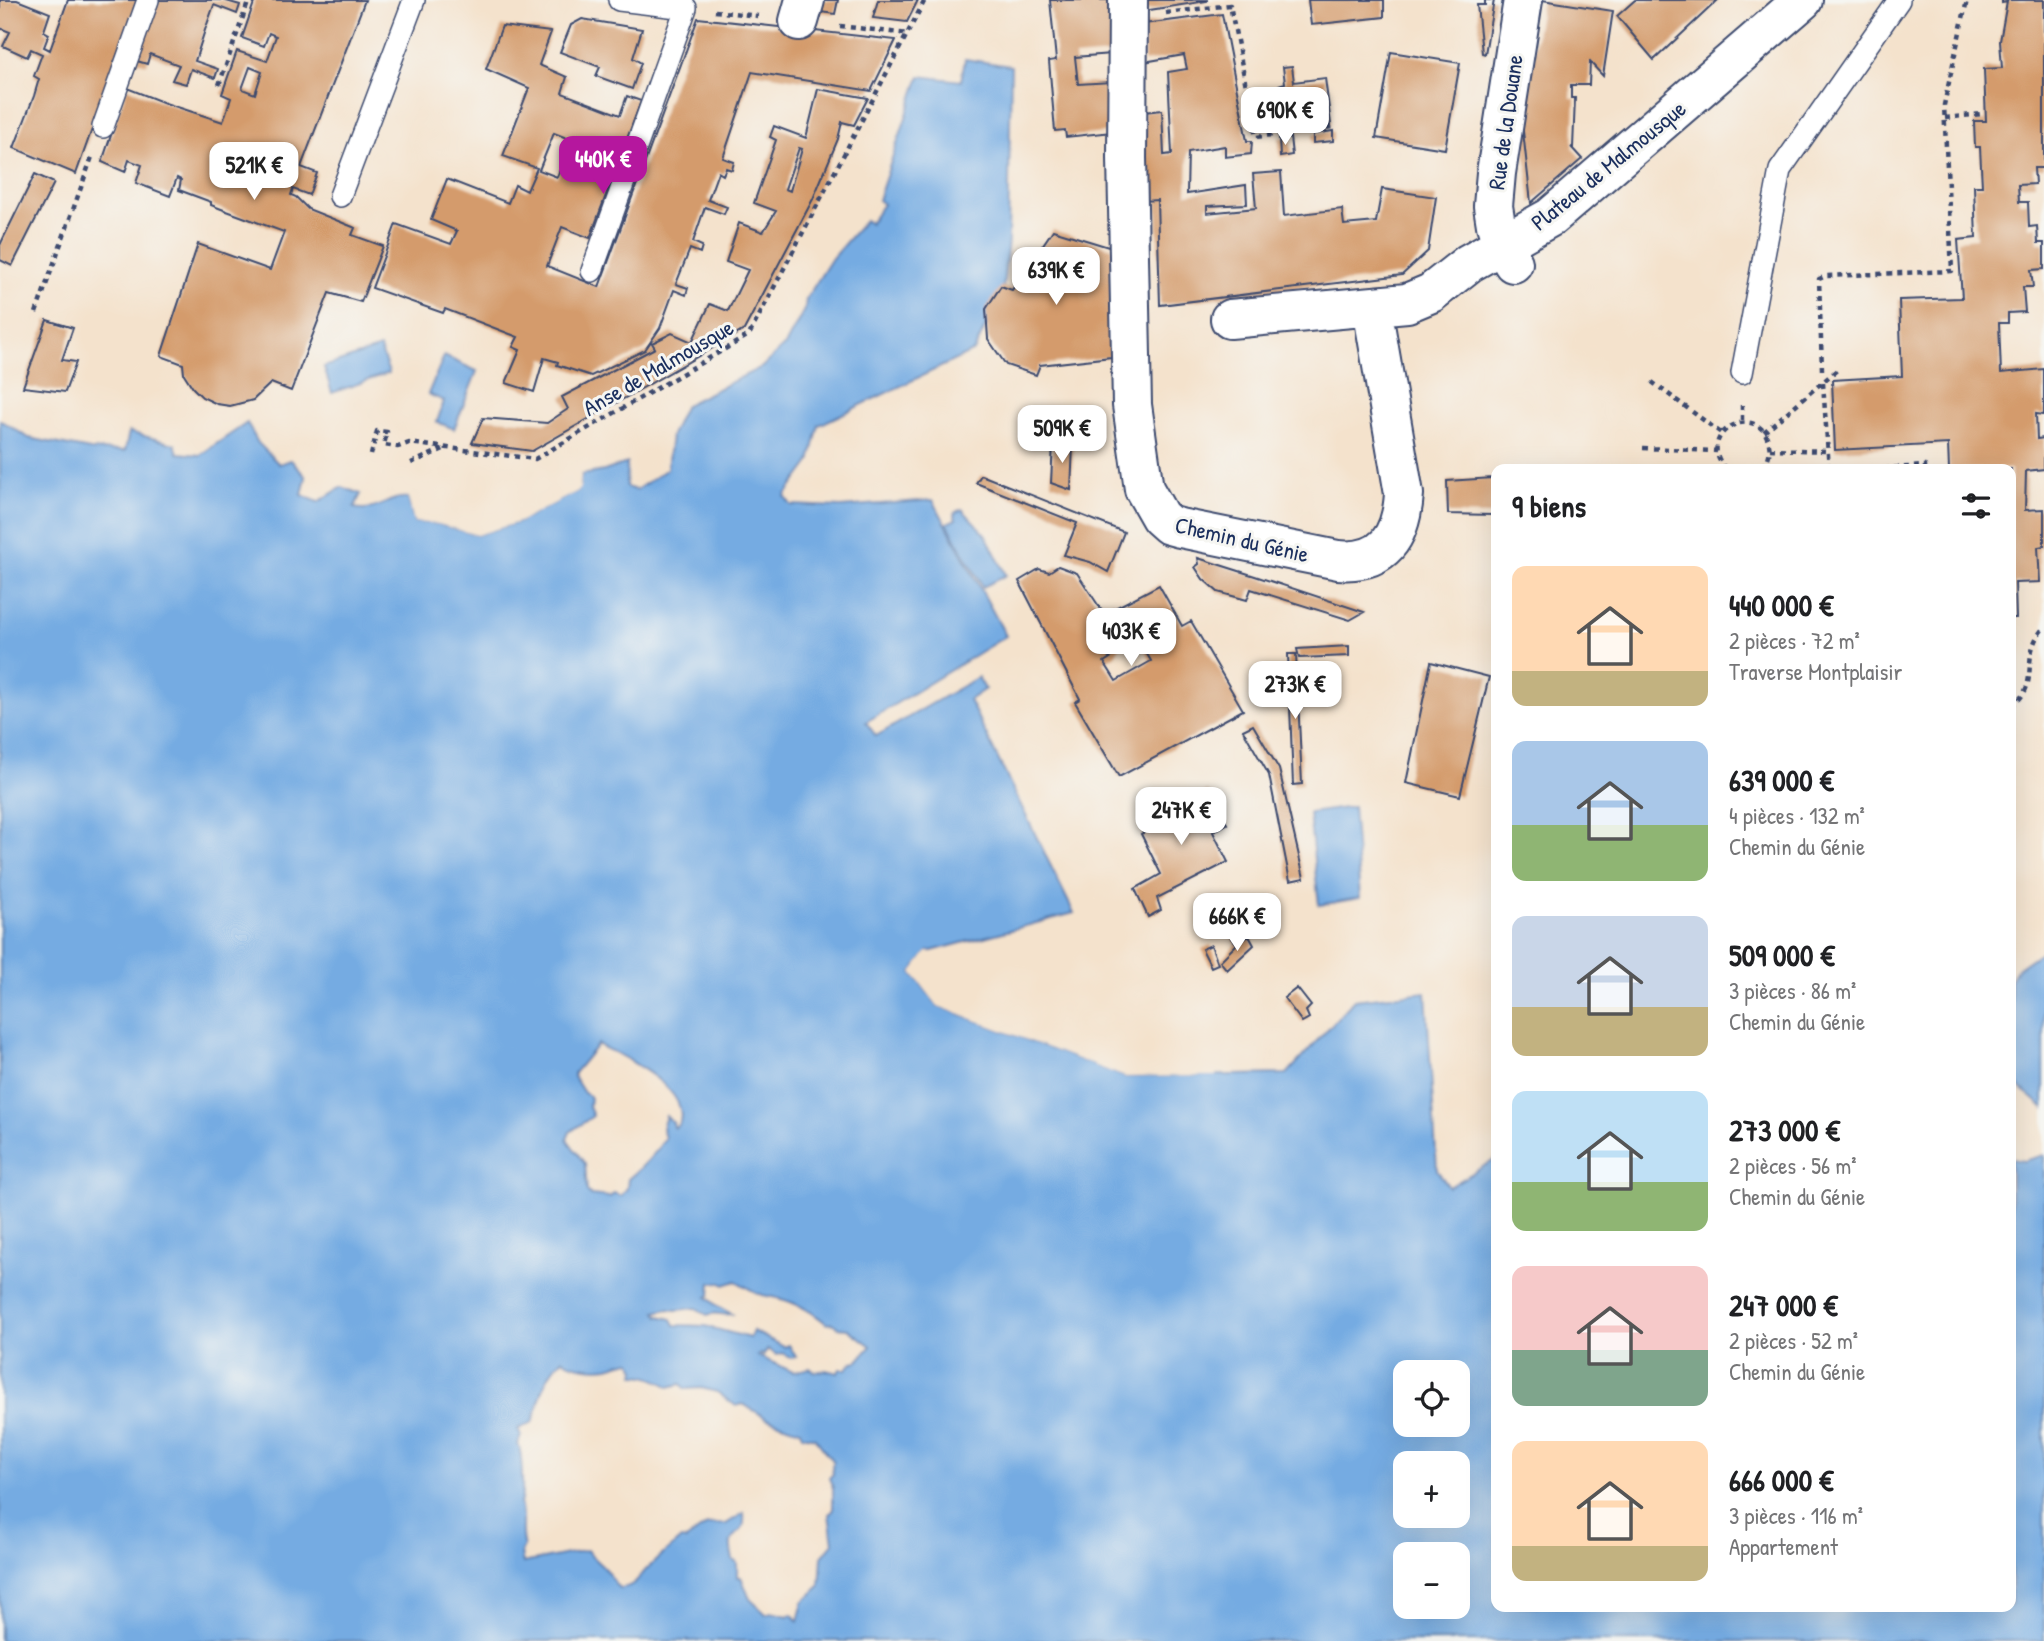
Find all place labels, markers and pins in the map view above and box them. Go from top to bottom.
pin: 690K € [1228,88,1342,147]
pin: 440K € [546,136,660,196]
pin: 521K € [197,142,311,202]
pin: 639K € [999,247,1113,307]
pin: 509K € [1005,406,1119,465]
pin: 403K € [1074,608,1188,668]
pin: 273K € [1238,662,1352,721]
pin: 247K € [1124,788,1238,847]
pin: 666K € [1180,894,1294,953]

